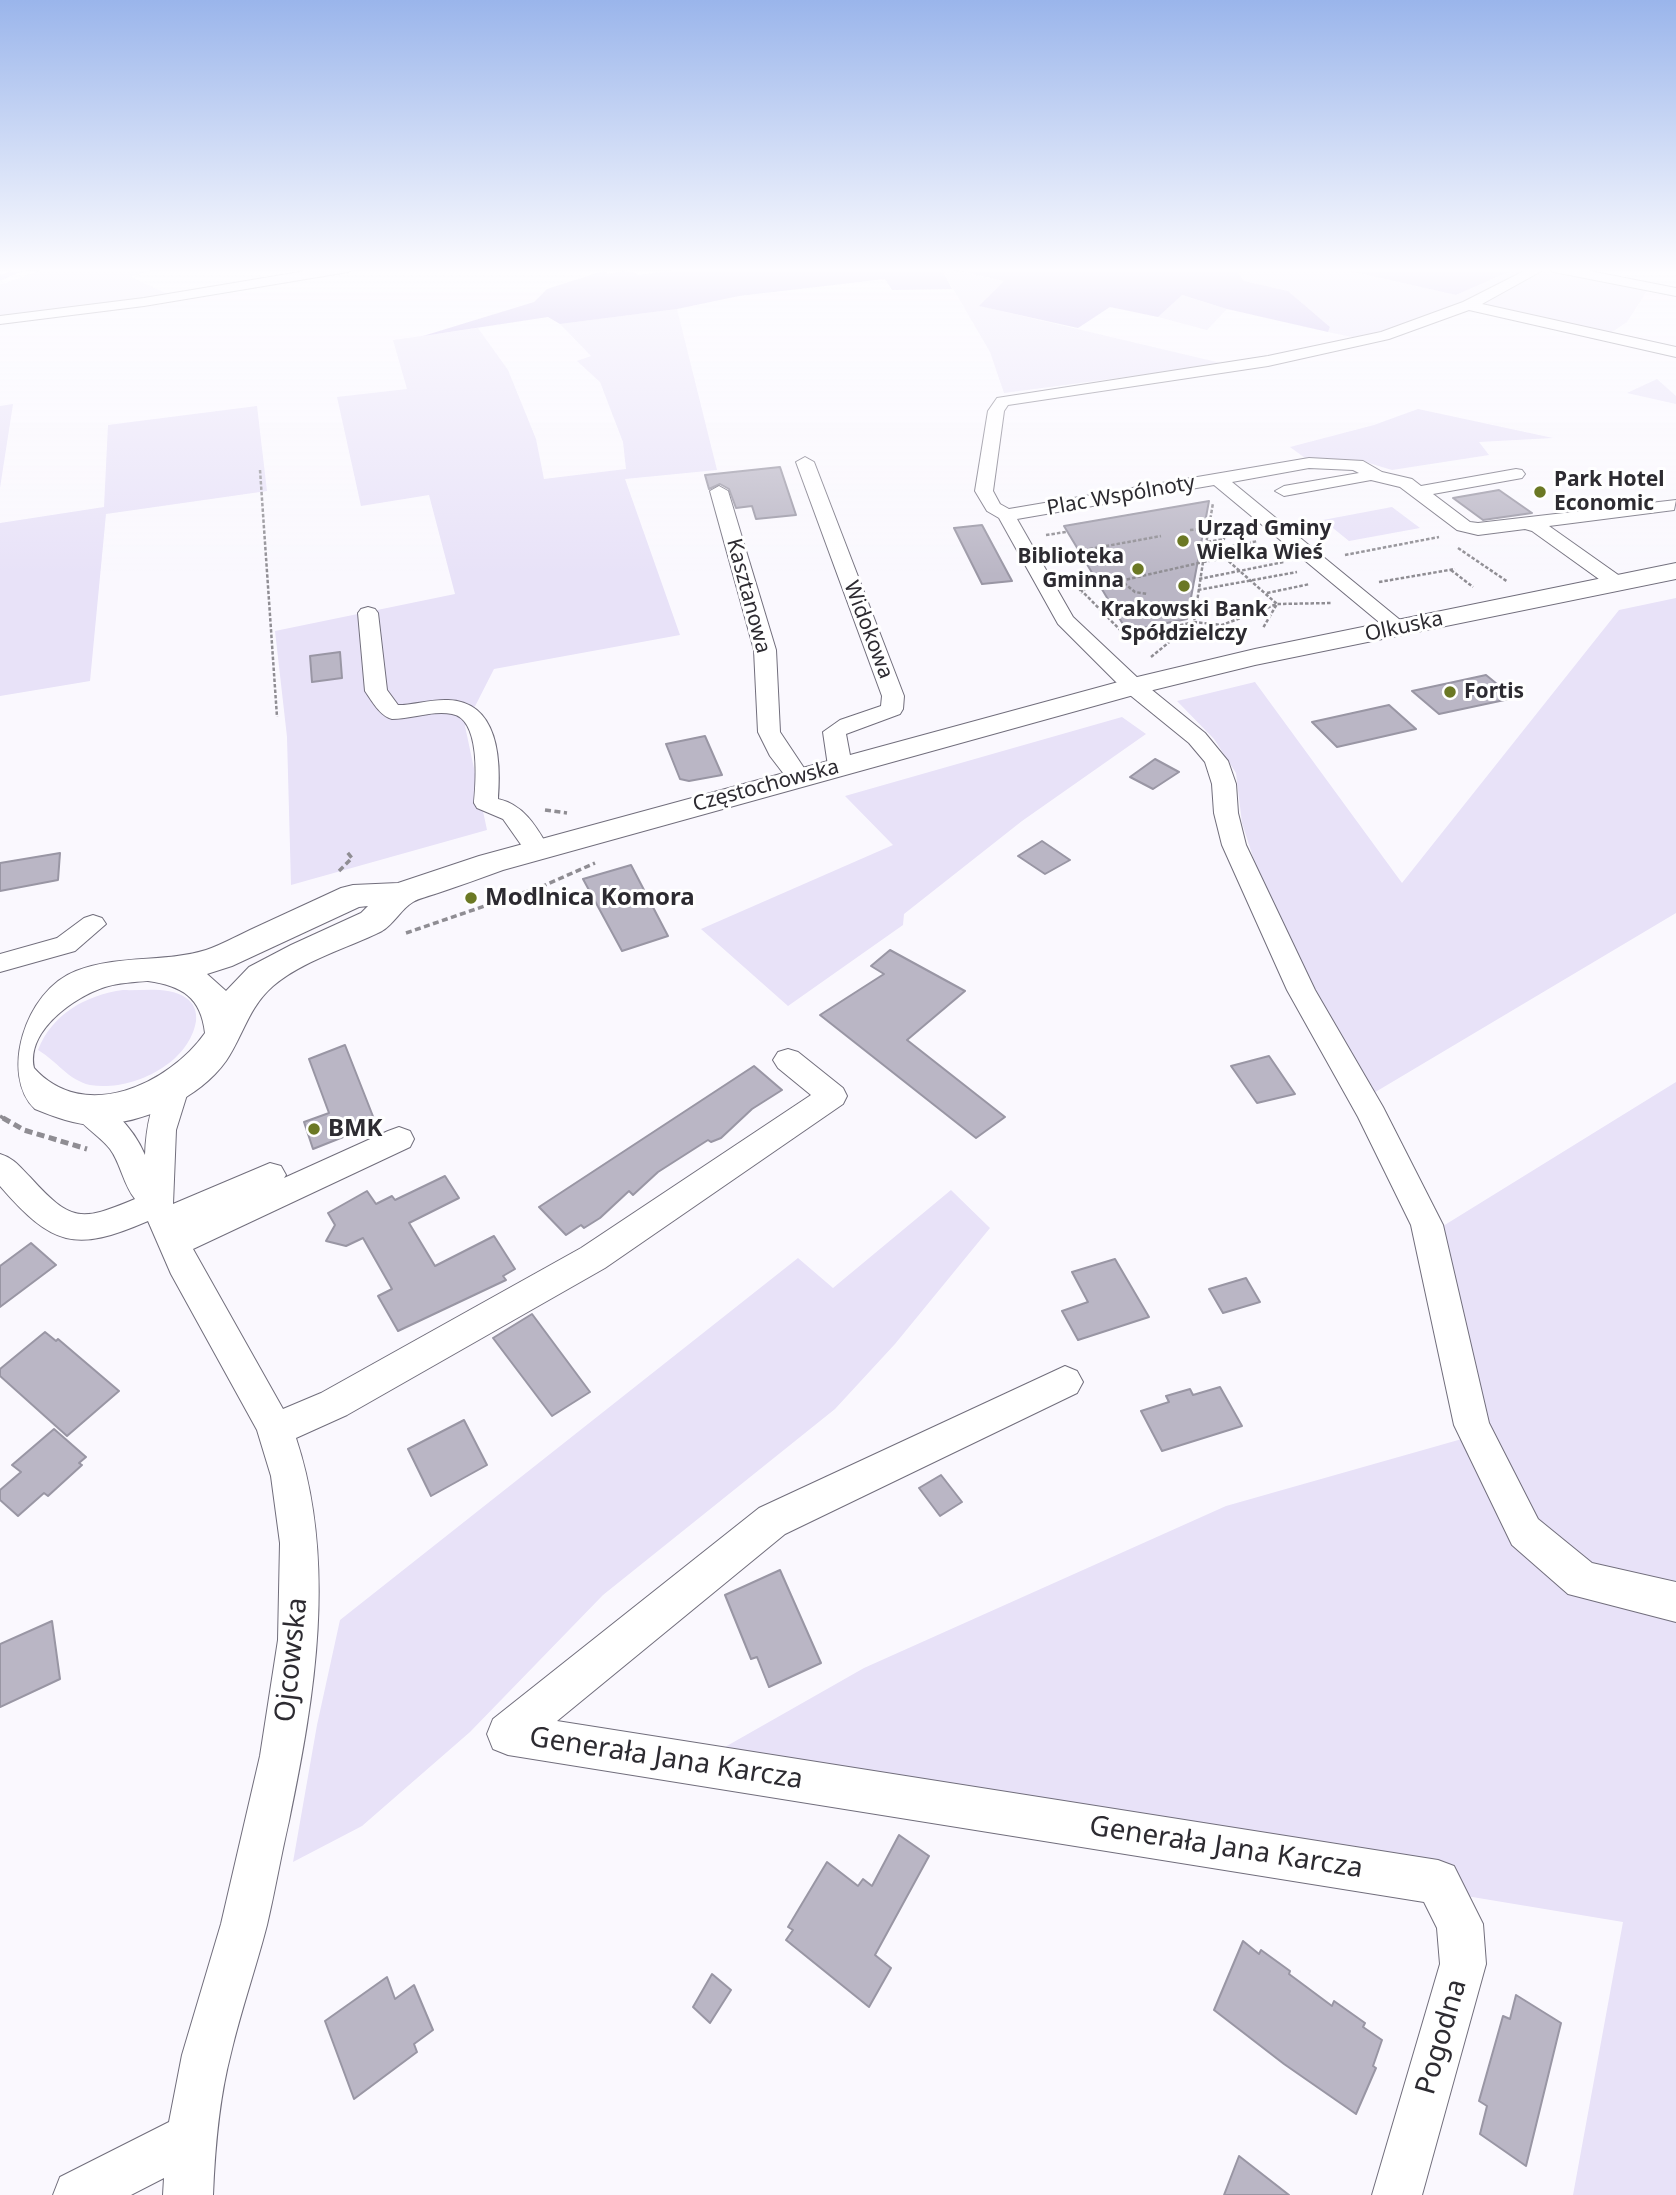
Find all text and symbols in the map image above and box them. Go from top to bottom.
place label: Park Hotel Economic [1554,467,1665,517]
street label: Plac Wspólnoty [1045,471,1197,521]
marker: Park Hotel Economic [1532,484,1548,500]
place label: Urząd Gminy Wielka Wieś [1197,516,1332,566]
marker: Urząd Gminy Wielka Wieś [1175,533,1191,549]
street label: Kasztanowa [721,536,775,656]
place label: Biblioteka Gminna [1018,544,1124,594]
marker: Biblioteka Gminna [1130,561,1146,577]
street label: Widokowa [838,578,898,682]
marker: Krakowski Bank Spółdzielczy [1176,578,1192,594]
place label: Krakowski Bank Spółdzielczy [1100,597,1268,647]
street label: Olkuska [1363,606,1445,648]
place label: Fortis [1464,679,1524,705]
marker: Fortis [1442,684,1458,700]
street label: Częstochowska [690,754,842,818]
place label: Modlnica Komora [485,884,695,912]
marker: Modlnica Komora [463,890,479,906]
place label: BMK [328,1115,383,1143]
marker: BMK [306,1121,322,1137]
street label: Ojcowska [269,1596,315,1724]
street label: Generała Jana Karcza [527,1721,805,1797]
street label: Generała Jana Karcza [1087,1810,1365,1886]
street label: Pogodna [1410,1976,1474,2098]

